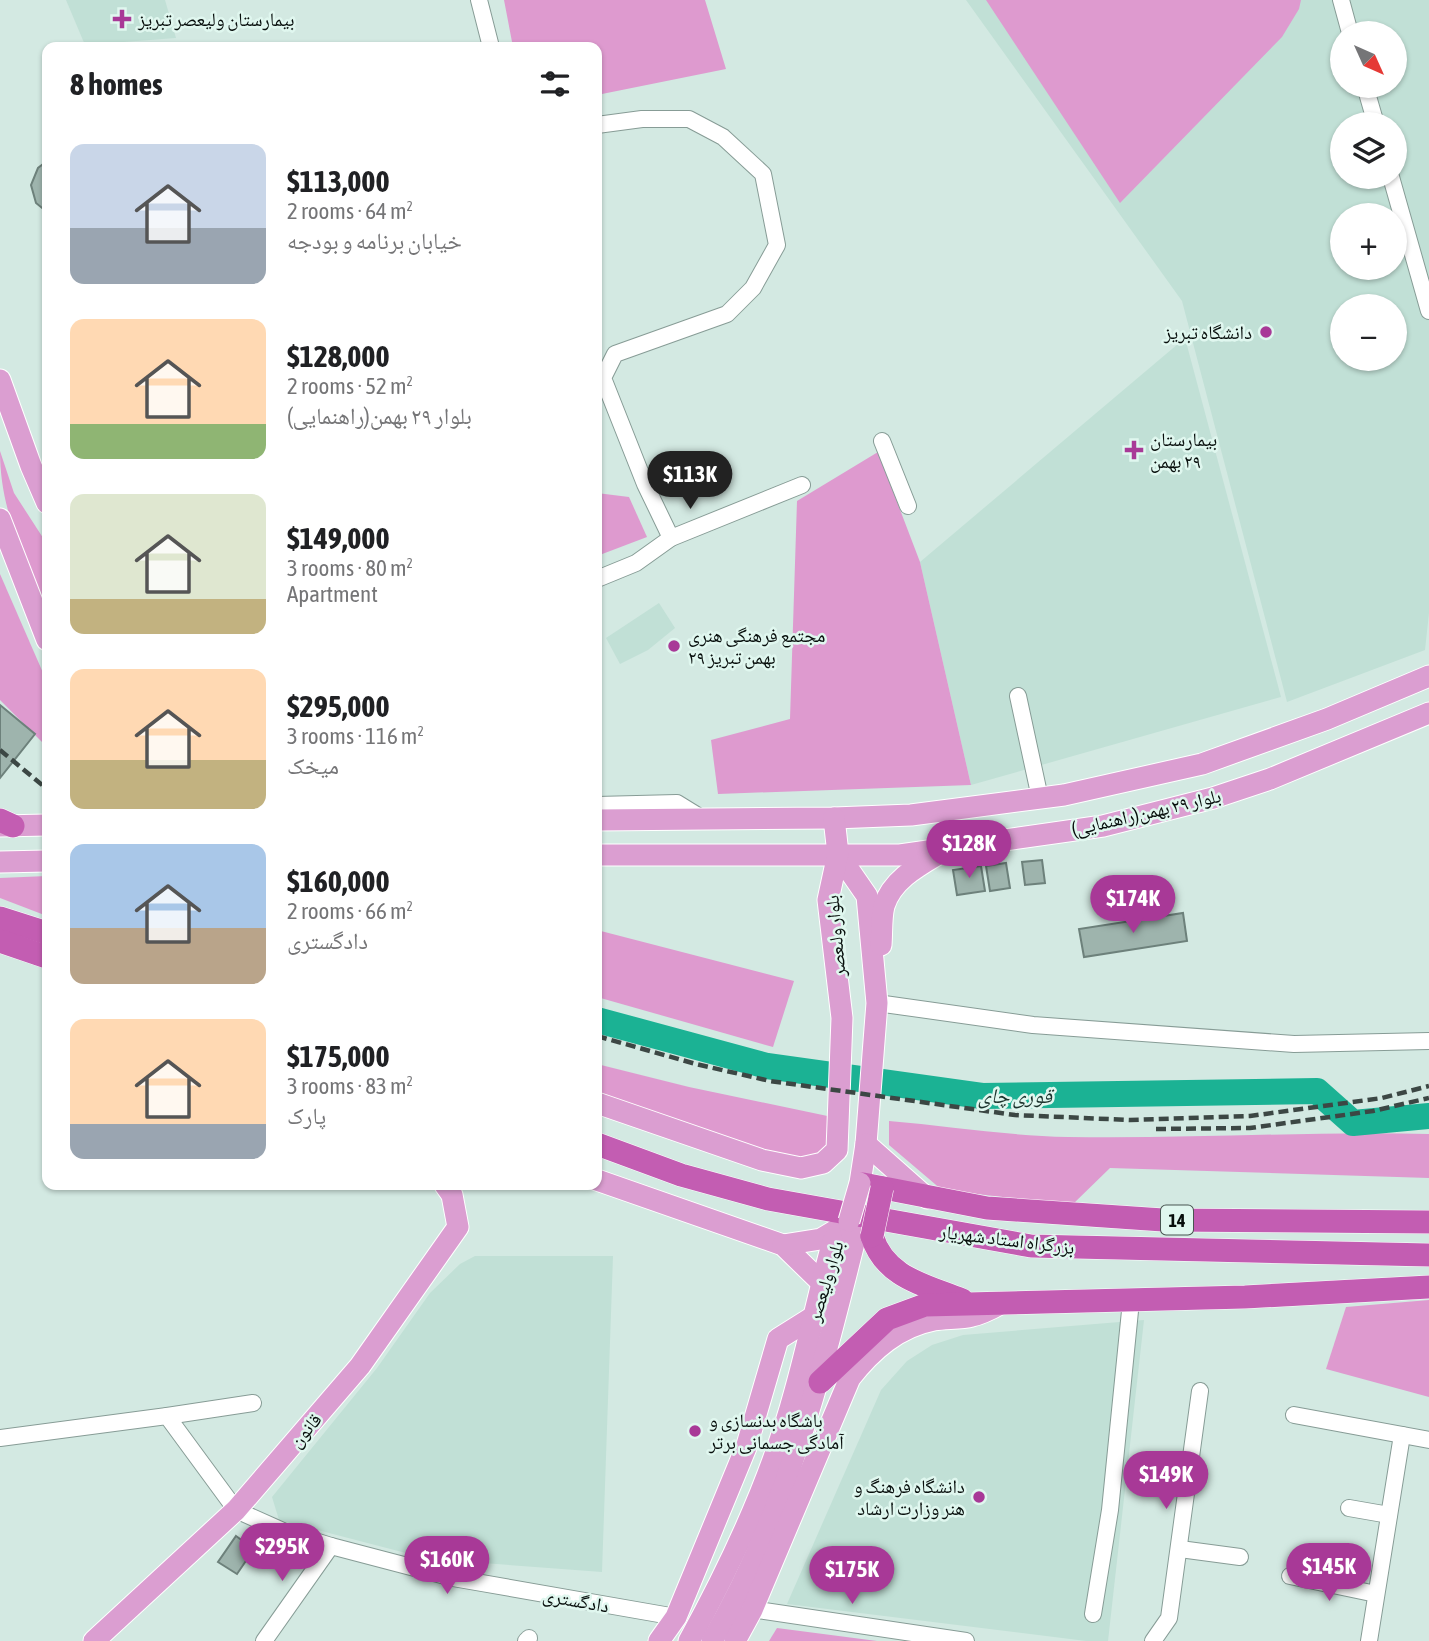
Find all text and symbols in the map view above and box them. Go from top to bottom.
place label: بیمارستان ولیعصر تبریز [137,8,295,31]
marker: بیمارستان ولیعصر تبریز [112,9,132,29]
north arrow [1330,21,1407,98]
map controls [1330,21,1407,371]
icon: filters [536,65,574,103]
text: 8 homes [70,67,163,101]
button: layers [1330,112,1407,189]
text: $113,000 [287,164,390,198]
icon: home [126,172,210,256]
text: 2 rooms · 64 m² [287,198,413,224]
button: + [1330,203,1407,280]
text: خیابان برنامه و بودجه [287,228,462,254]
button: − [1330,294,1407,371]
place label: دانشگاه تبریز [1163,321,1252,344]
marker: دانشگاه تبریز [1258,324,1274,340]
text: $128,000 [287,339,390,373]
icon: home [126,347,210,431]
text: 2 rooms · 52 m² [287,373,413,399]
text: بلوار ٢٩ بهمن(راهنمایی) [287,403,472,429]
place label: بیمارستان ٢٩ بهمن [1150,428,1217,473]
marker: بیمارستان ٢٩ بهمن [1124,440,1144,460]
pin: $113K [641,452,739,511]
text: $113K [663,461,717,487]
text: $149,000 [287,521,390,555]
icon: home [126,522,210,606]
text: 3 rooms · 80 m² [287,555,413,581]
text: Apartment [287,581,378,607]
place label: مجتمع فرهنگی هنری ۲۹ بهمن تبریز [688,624,826,669]
marker: مجتمع فرهنگی هنری ۲۹ بهمن تبریز [666,638,682,654]
text: $295,000 [287,689,390,723]
icon: home [126,697,210,781]
text: 3 rooms · 116 m² [287,723,424,749]
text: میخک [287,753,339,779]
street label: بلوار ٢٩ بهمن(راهنمایی) [1069,784,1223,841]
pin: $128K [920,820,1018,880]
text: $128K [942,830,996,856]
text: $160,000 [287,864,390,898]
icon: home [126,872,210,956]
pin: $174K [1084,876,1182,935]
text: $174K [1106,885,1160,911]
street label: بلوار ولىعصر [820,894,851,979]
text: 2 rooms · 66 m² [287,898,413,924]
text: دادگستری [287,928,368,954]
text: $175,000 [287,1039,390,1073]
icon: home [126,1047,210,1131]
text: 3 rooms · 83 m² [287,1073,413,1099]
water label: قوری چای [978,1083,1055,1109]
text: پارک [287,1103,326,1129]
road number: 14 [1161,1205,1193,1234]
street label: بزرگراه استاد شهریار [937,1220,1076,1259]
street label: بلوار ولیعصر [802,1238,849,1325]
street label: قانون [284,1408,327,1452]
place label: باشگاه بدنسازی و آمادگی جسمانی برتر [708,1409,845,1454]
marker: باشگاه بدنسازی و آمادگی جسمانی برتر [687,1423,703,1439]
pin: $149K [1117,1452,1215,1511]
text: $149K [1139,1461,1193,1487]
place label: دانشگاه فرهنگ و هنر وزارت ارشاد [854,1475,965,1520]
marker: دانشگاه فرهنگ و هنر وزارت ارشاد [971,1489,987,1505]
pin: $295K [233,1524,331,1583]
text: $295K [255,1533,309,1559]
pin: $160K [398,1536,496,1596]
pin: $145K [1280,1544,1378,1603]
text: $160K [420,1546,474,1572]
pin: $175K [803,1546,901,1606]
text: $145K [1302,1553,1356,1579]
text: $175K [825,1556,879,1582]
street label: دادگستری [541,1583,611,1618]

